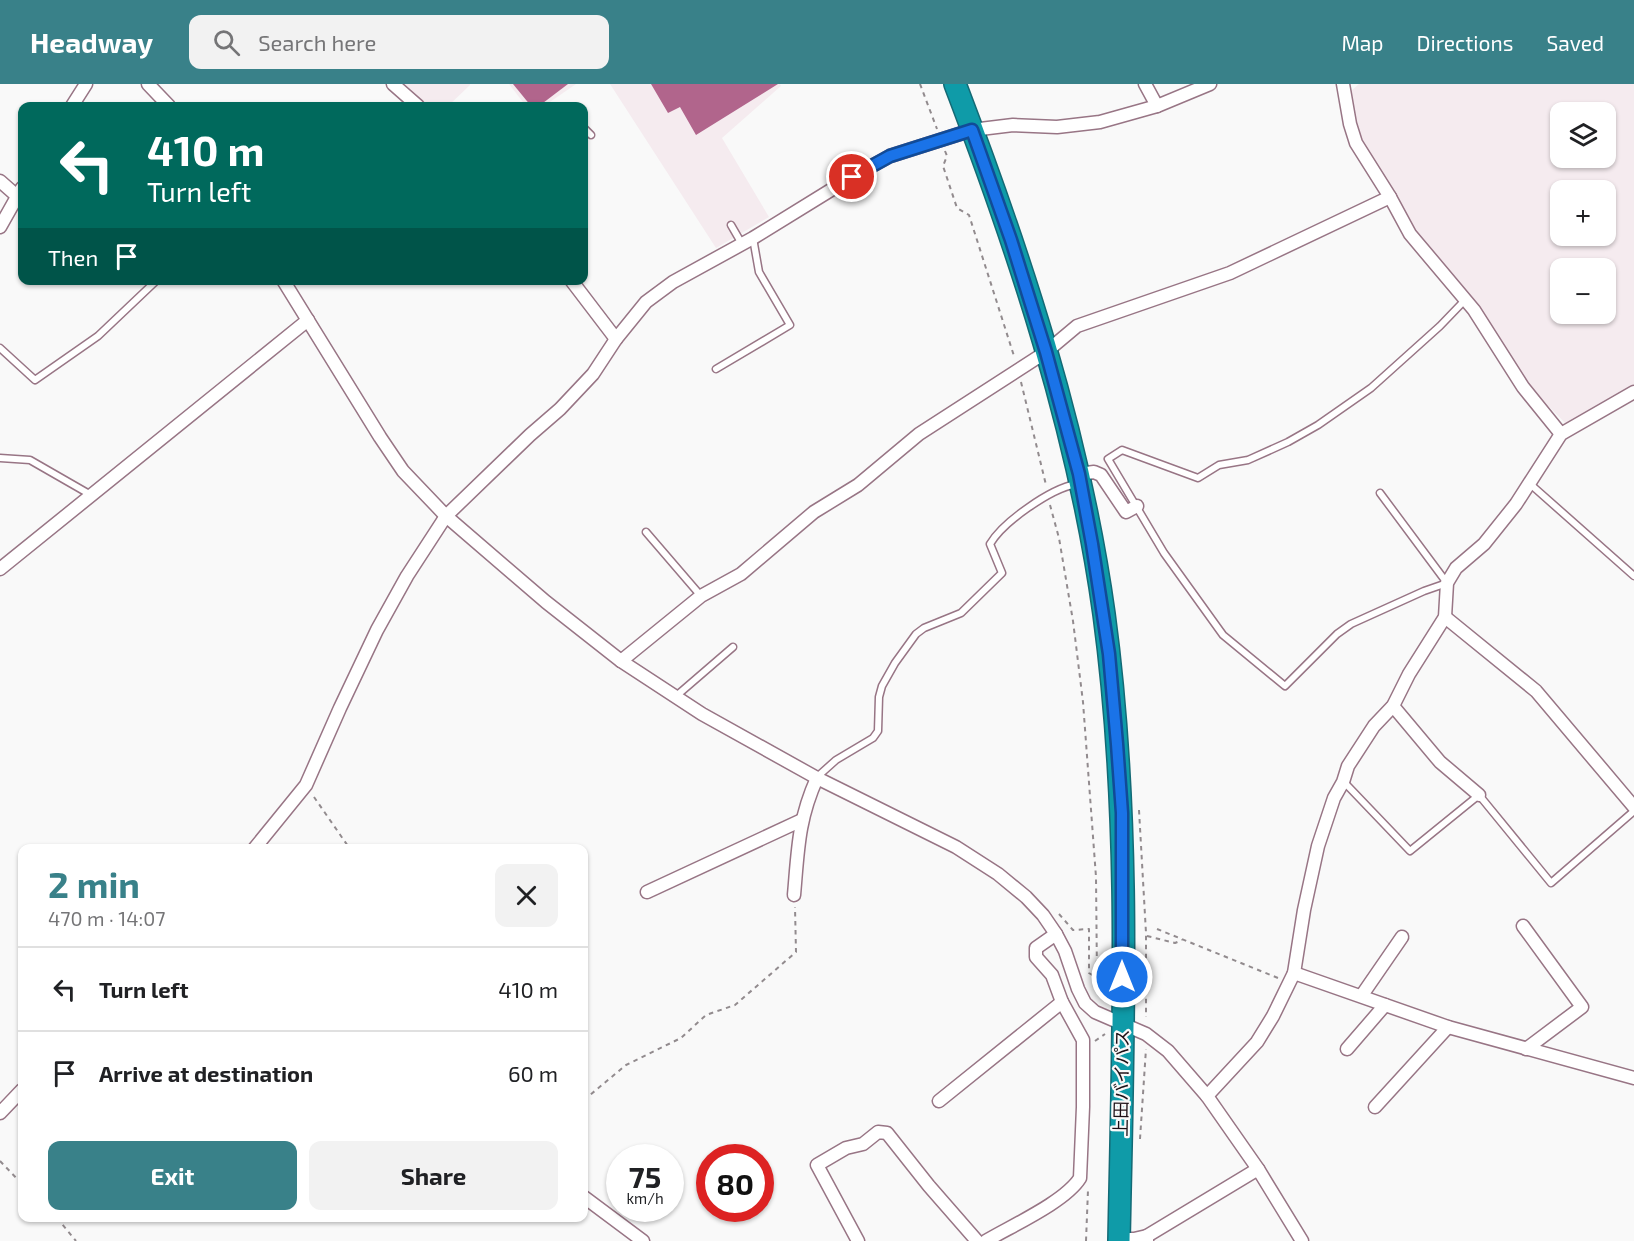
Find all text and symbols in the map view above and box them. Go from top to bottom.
search box [189,15,609,69]
text: Headway [30,25,153,59]
icon: search [210,26,243,59]
text: Search here [258,29,376,55]
text: Map [1341,30,1384,55]
text: Directions [1417,30,1513,55]
text: Saved [1546,30,1604,55]
map controls [1550,102,1616,324]
button: layers [1550,102,1616,168]
text: 410 m [147,124,264,174]
icon: left [48,126,126,204]
pin [826,151,877,202]
icon: arrive [835,160,868,193]
text: Turn left [147,175,251,207]
button: + [1550,180,1616,246]
icon: arrive [110,240,143,273]
text: Then [48,244,98,270]
button: − [1550,258,1616,324]
text: 2 min [48,862,140,905]
button: close [495,864,558,927]
text: 470 m · 14:07 [48,906,166,930]
position arrow [1090,945,1154,1009]
icon: left [48,973,81,1006]
text: Turn left [99,976,188,1002]
text: 410 m [498,976,558,1002]
street label: 上田バイパス [1109,1029,1133,1137]
icon: arrive [48,1057,81,1090]
text: Arrive at destination [99,1060,313,1086]
text: 60 m [508,1060,558,1086]
button: Exit [48,1141,297,1210]
button: Share [309,1141,558,1210]
speed limit sign: 80 [696,1144,774,1222]
text: 75 [629,1158,661,1194]
text: km/h [626,1189,664,1207]

